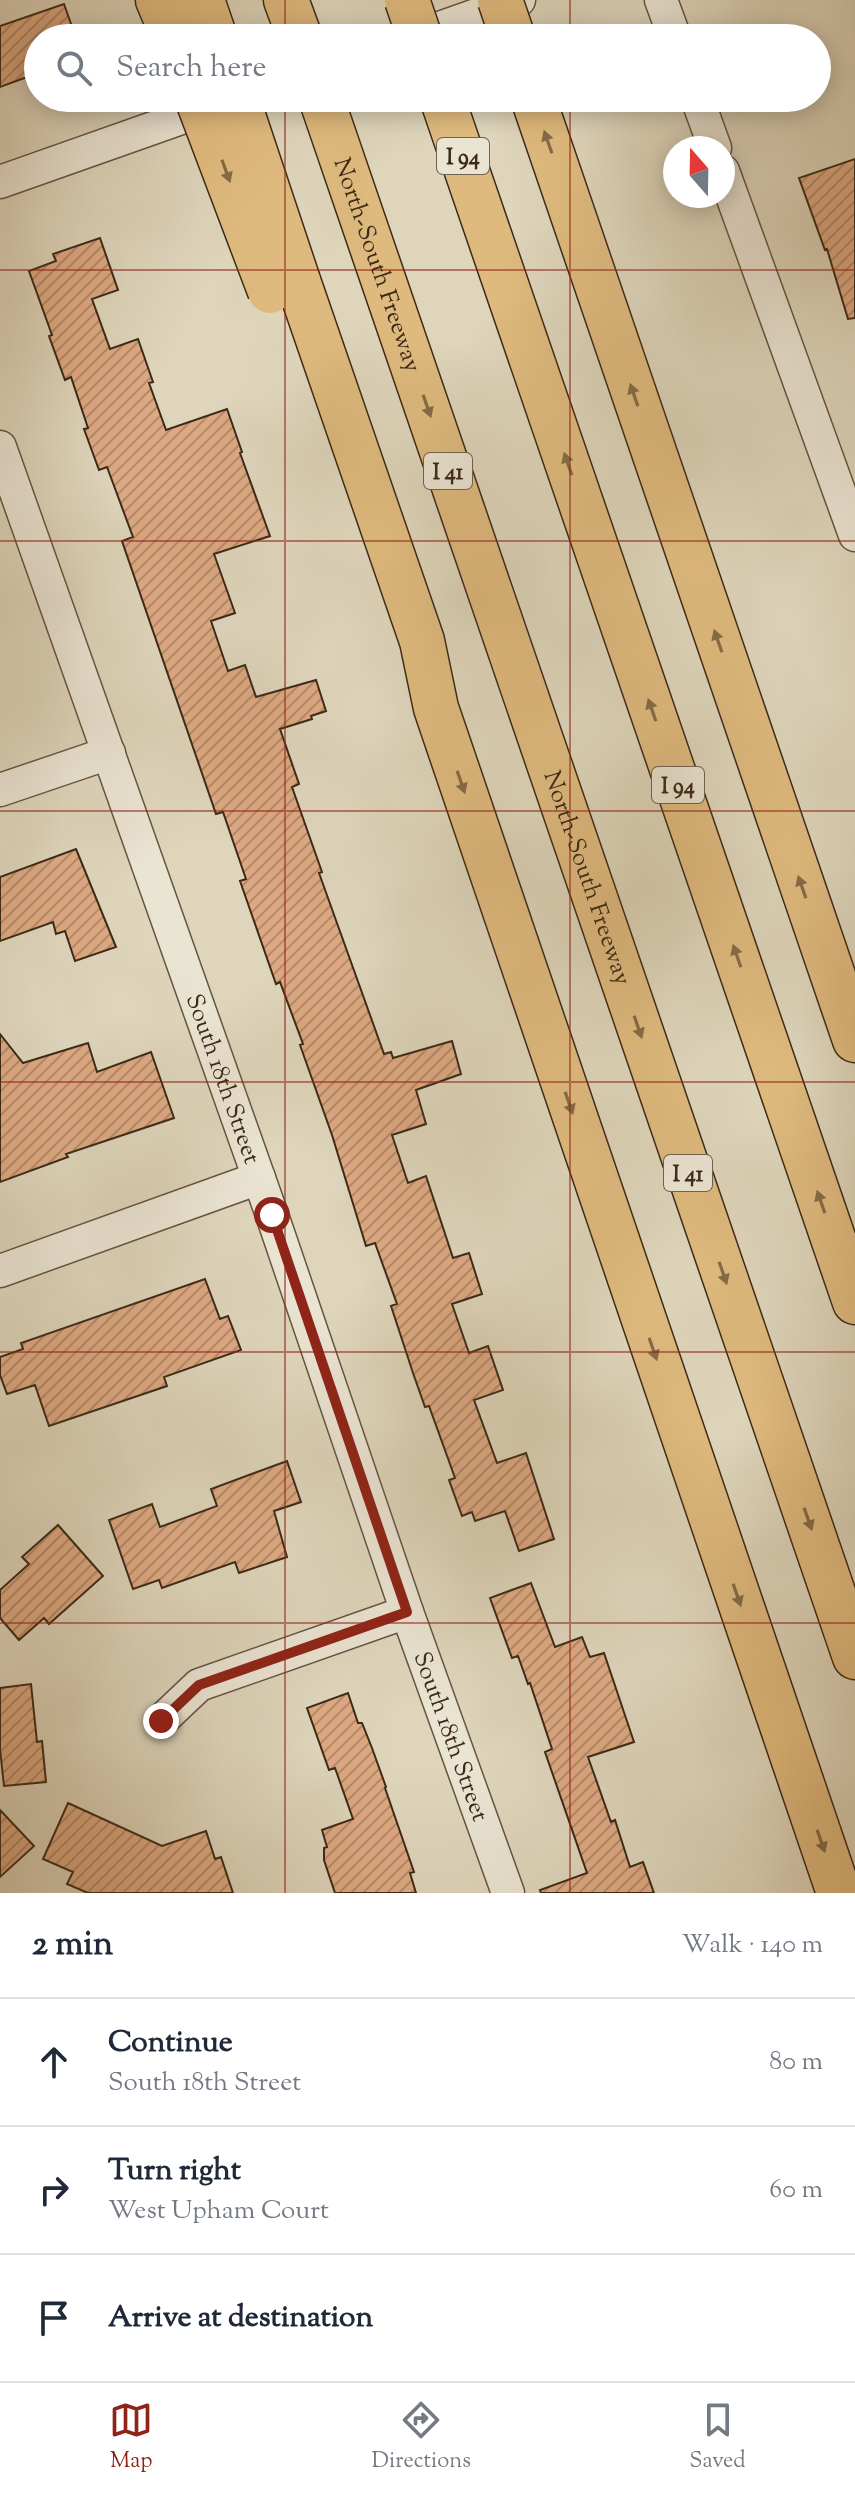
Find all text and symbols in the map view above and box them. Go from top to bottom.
search box [24,24,831,112]
icon: search [52,46,96,90]
text: Search here [116,47,266,90]
one-way arrow [542,129,554,153]
north arrow [663,136,735,208]
road number: I 94 [437,138,489,174]
street label: North-South Freeway [324,153,429,377]
one-way arrow [220,159,233,183]
one-way arrow [627,383,640,407]
one-way arrow [421,394,433,418]
one-way arrow [562,452,574,476]
road number: I 41 [424,453,472,489]
one-way arrow [712,629,724,653]
one-way arrow [646,698,658,722]
street label: North-South Freeway [534,766,639,990]
road number: I 94 [652,767,704,803]
one-way arrow [455,771,467,795]
one-way arrow [796,875,808,899]
one-way arrow [730,944,742,968]
street label: South 18th Street [176,989,268,1169]
one-way arrow [633,1016,645,1040]
one-way arrow [564,1091,576,1115]
road number: I 41 [664,1155,712,1191]
one-way arrow [814,1190,826,1214]
route start [254,1197,290,1233]
one-way arrow [717,1261,729,1285]
one-way arrow [648,1337,660,1361]
one-way arrow [802,1507,814,1531]
one-way arrow [732,1583,744,1607]
street label: South 18th Street [404,1647,496,1826]
route end [143,1703,179,1739]
one-way arrow [816,1829,828,1853]
text: 2 min [32,1921,113,1970]
text: Walk · 140 m [682,1927,823,1964]
text: Continue [108,2022,233,2065]
icon: ahead [32,2040,76,2084]
text: 80 m [769,2044,823,2081]
text: South 18th Street [108,2065,301,2102]
text: Turn right [108,2150,241,2193]
icon: right [32,2168,76,2212]
text: 60 m [769,2172,823,2209]
text: West Upham Court [108,2193,329,2230]
icon: arrive [32,2296,76,2340]
text: Arrive at destination [108,2297,373,2340]
tab: Map [109,2398,153,2478]
tab: Directions [372,2398,471,2478]
tab: Saved [689,2398,746,2478]

